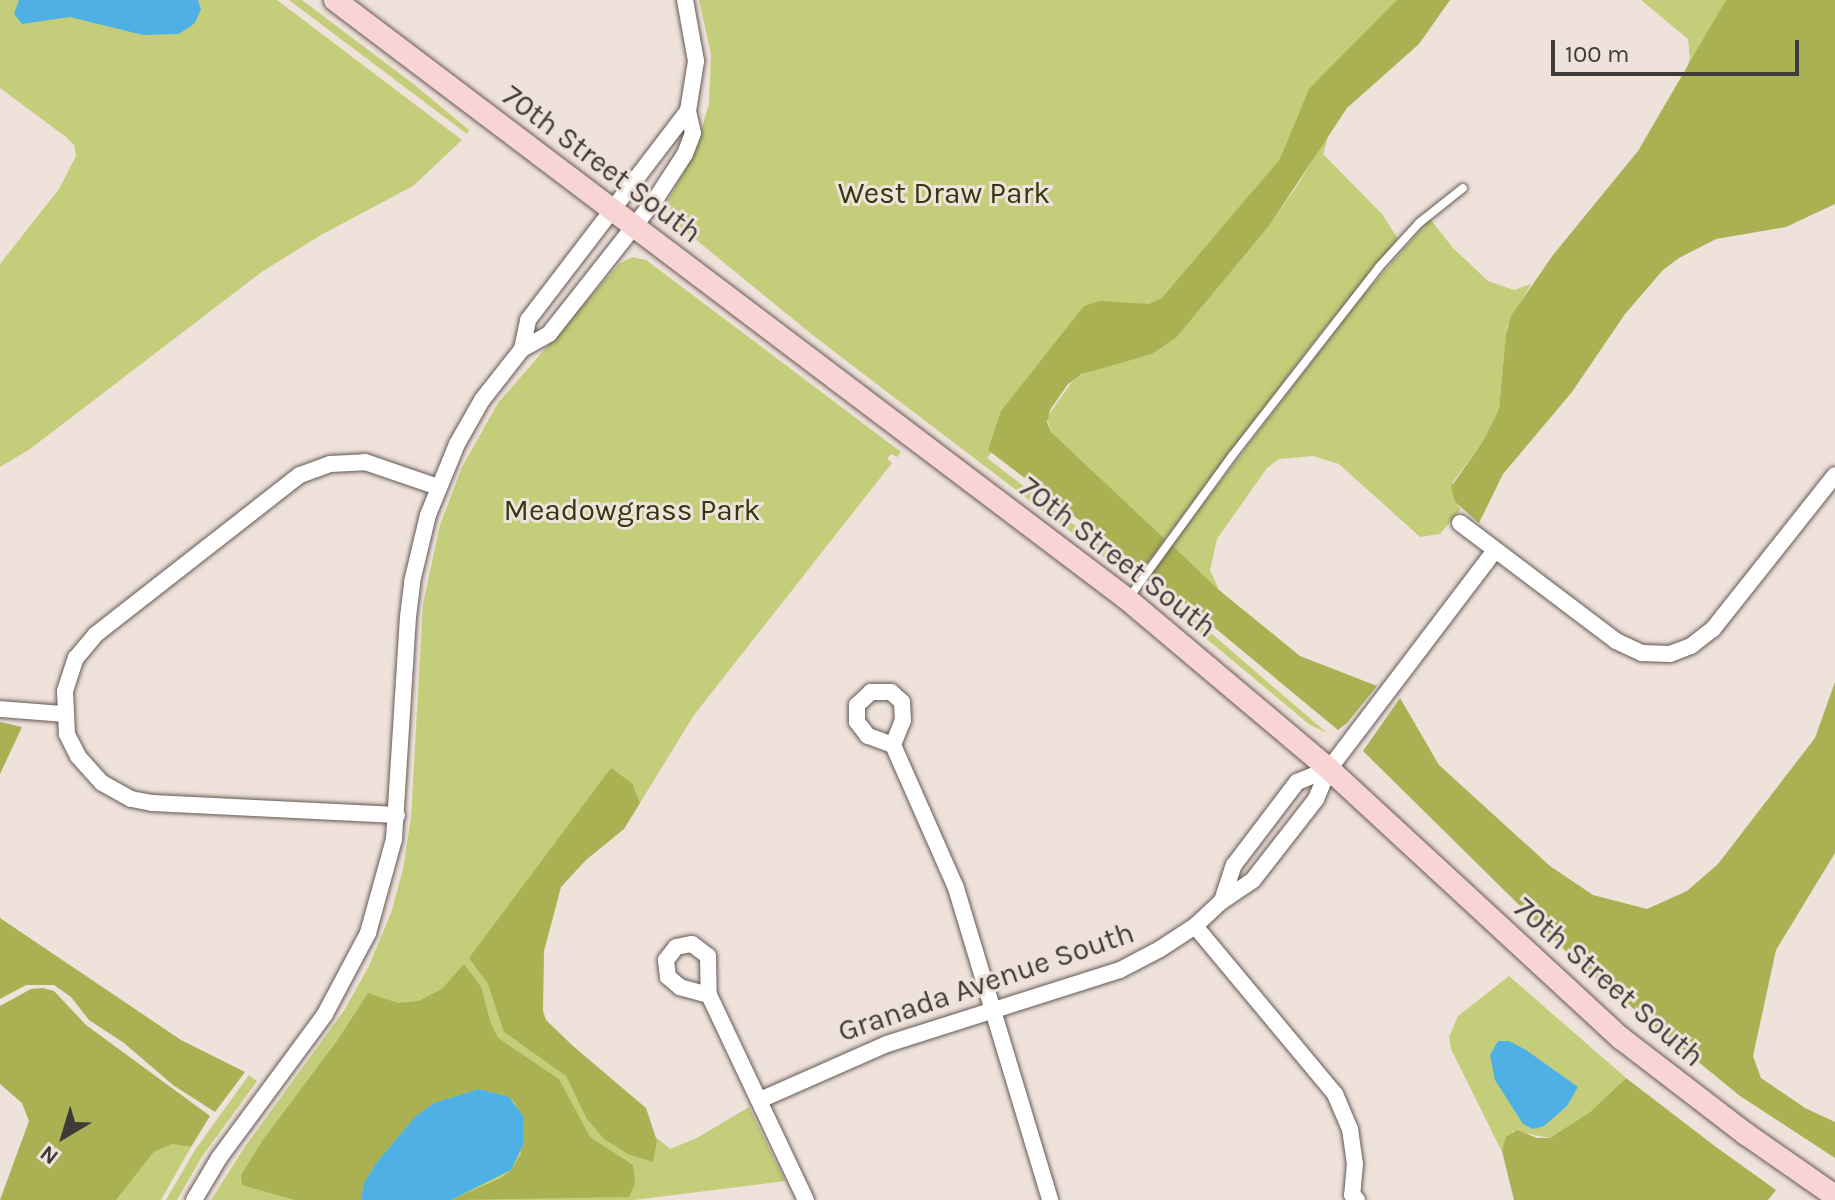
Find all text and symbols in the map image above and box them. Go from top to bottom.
scale bar [1555,24,1803,74]
text: 100 m [1565,40,1630,68]
street label: 70th Street South [495,77,709,251]
park label: West Draw Park [838,175,1050,211]
street label: 70th Street South [1012,469,1224,645]
park label: Meadowgrass Park [503,492,761,528]
street label: 70th Street South [1507,890,1711,1074]
street label: Granada Avenue South [833,914,1139,1050]
north arrow [24,1096,104,1176]
text: N [35,1140,63,1170]

